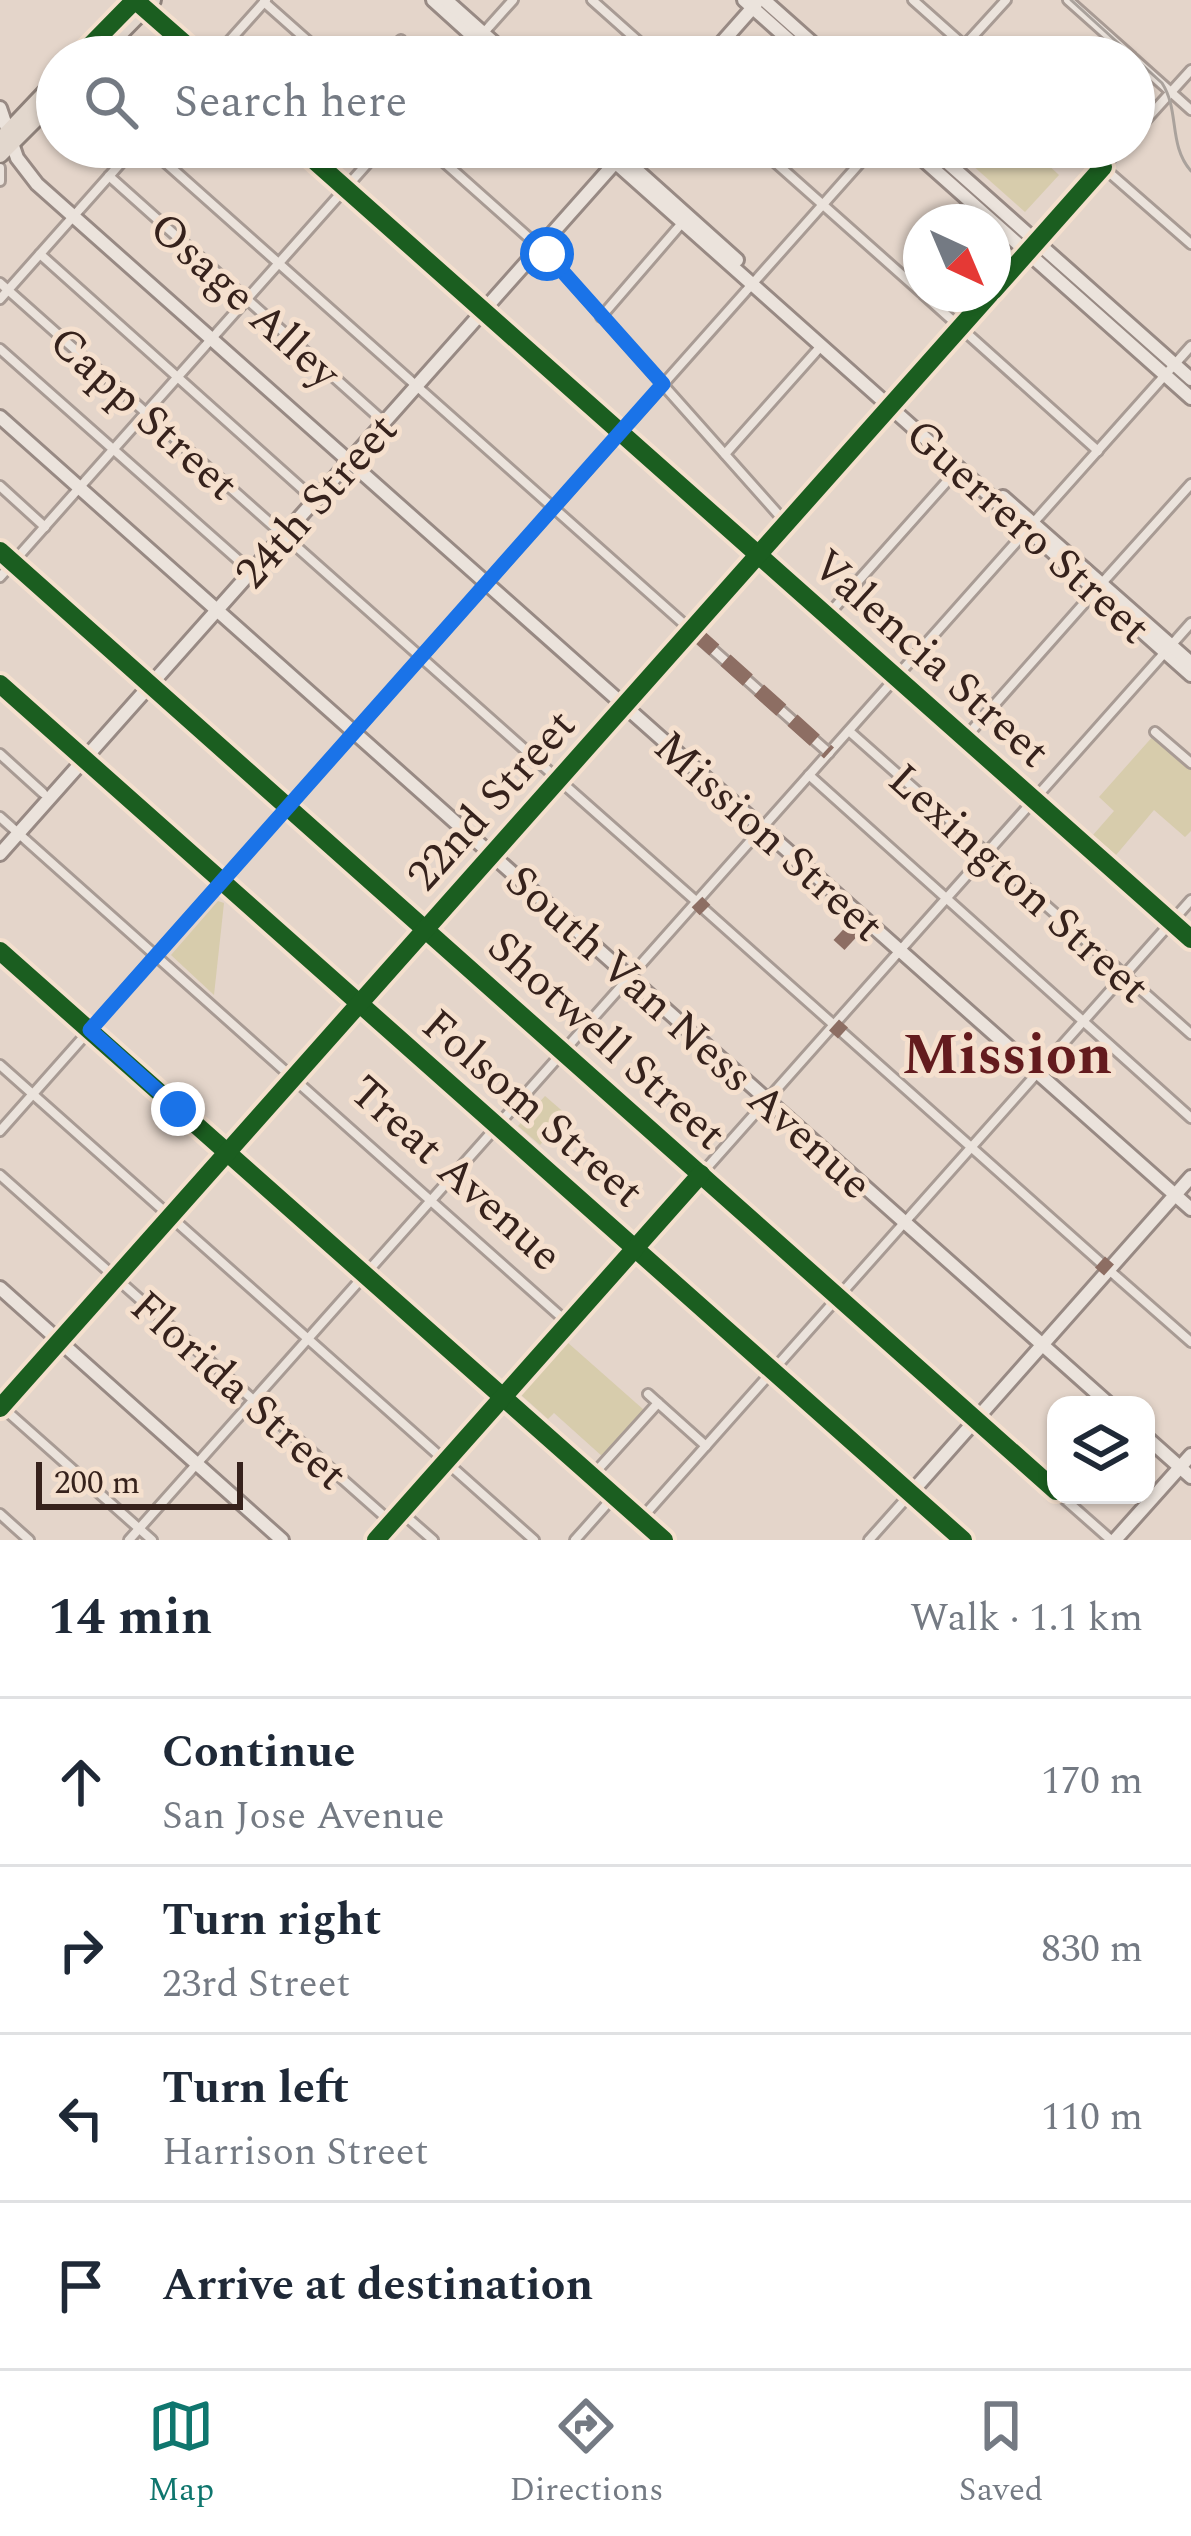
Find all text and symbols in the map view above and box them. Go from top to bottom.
search box [36,36,1155,168]
text: Search here [174,68,407,137]
icon: search [78,69,144,135]
street label: Osage Alley [133,196,357,407]
north arrow [903,204,1011,312]
route start [520,227,574,281]
street label: Capp Street [33,310,254,518]
street label: 24th Street [219,398,415,605]
street label: Guerrero Street [889,402,1166,661]
street label: Valencia Street [795,533,1065,785]
street label: 22nd Street [391,694,593,908]
street label: Mission Street [638,714,899,959]
street label: Lexington Street [872,747,1165,1021]
street label: South Van Ness Avenue [489,849,888,1217]
street label: Shotwell Street [471,914,742,1167]
street label: Folsom Street [406,992,659,1225]
district label: Mission [902,1013,1112,1099]
street label: Treat Avenue [333,1059,577,1289]
route end [151,1082,205,1136]
street label: Florida Street [114,1274,363,1508]
map controls [1047,1396,1155,1504]
button: layers [1047,1396,1155,1504]
scale bar [36,1456,243,1509]
text: 200 m [54,1458,140,1508]
text: 14 min [48,1579,212,1657]
text: Walk · 1.1 km [910,1589,1143,1648]
text: Continue [162,1718,355,1787]
icon: ahead [48,1749,114,1815]
text: 170 m [1041,1752,1143,1811]
text: San Jose Avenue [162,1787,445,1846]
text: Turn right [162,1886,381,1955]
icon: right [48,1917,114,1983]
text: 830 m [1041,1920,1143,1979]
text: 23rd Street [162,1955,350,2014]
text: Turn left [162,2054,349,2123]
icon: left [48,2085,114,2151]
text: 110 m [1041,2088,1143,2147]
text: Harrison Street [162,2123,429,2182]
text: Arrive at destination [162,2251,593,2320]
icon: arrive [48,2253,114,2319]
tab: Map [148,2393,214,2515]
tab: Directions [509,2393,663,2515]
tab: Saved [959,2393,1043,2515]

